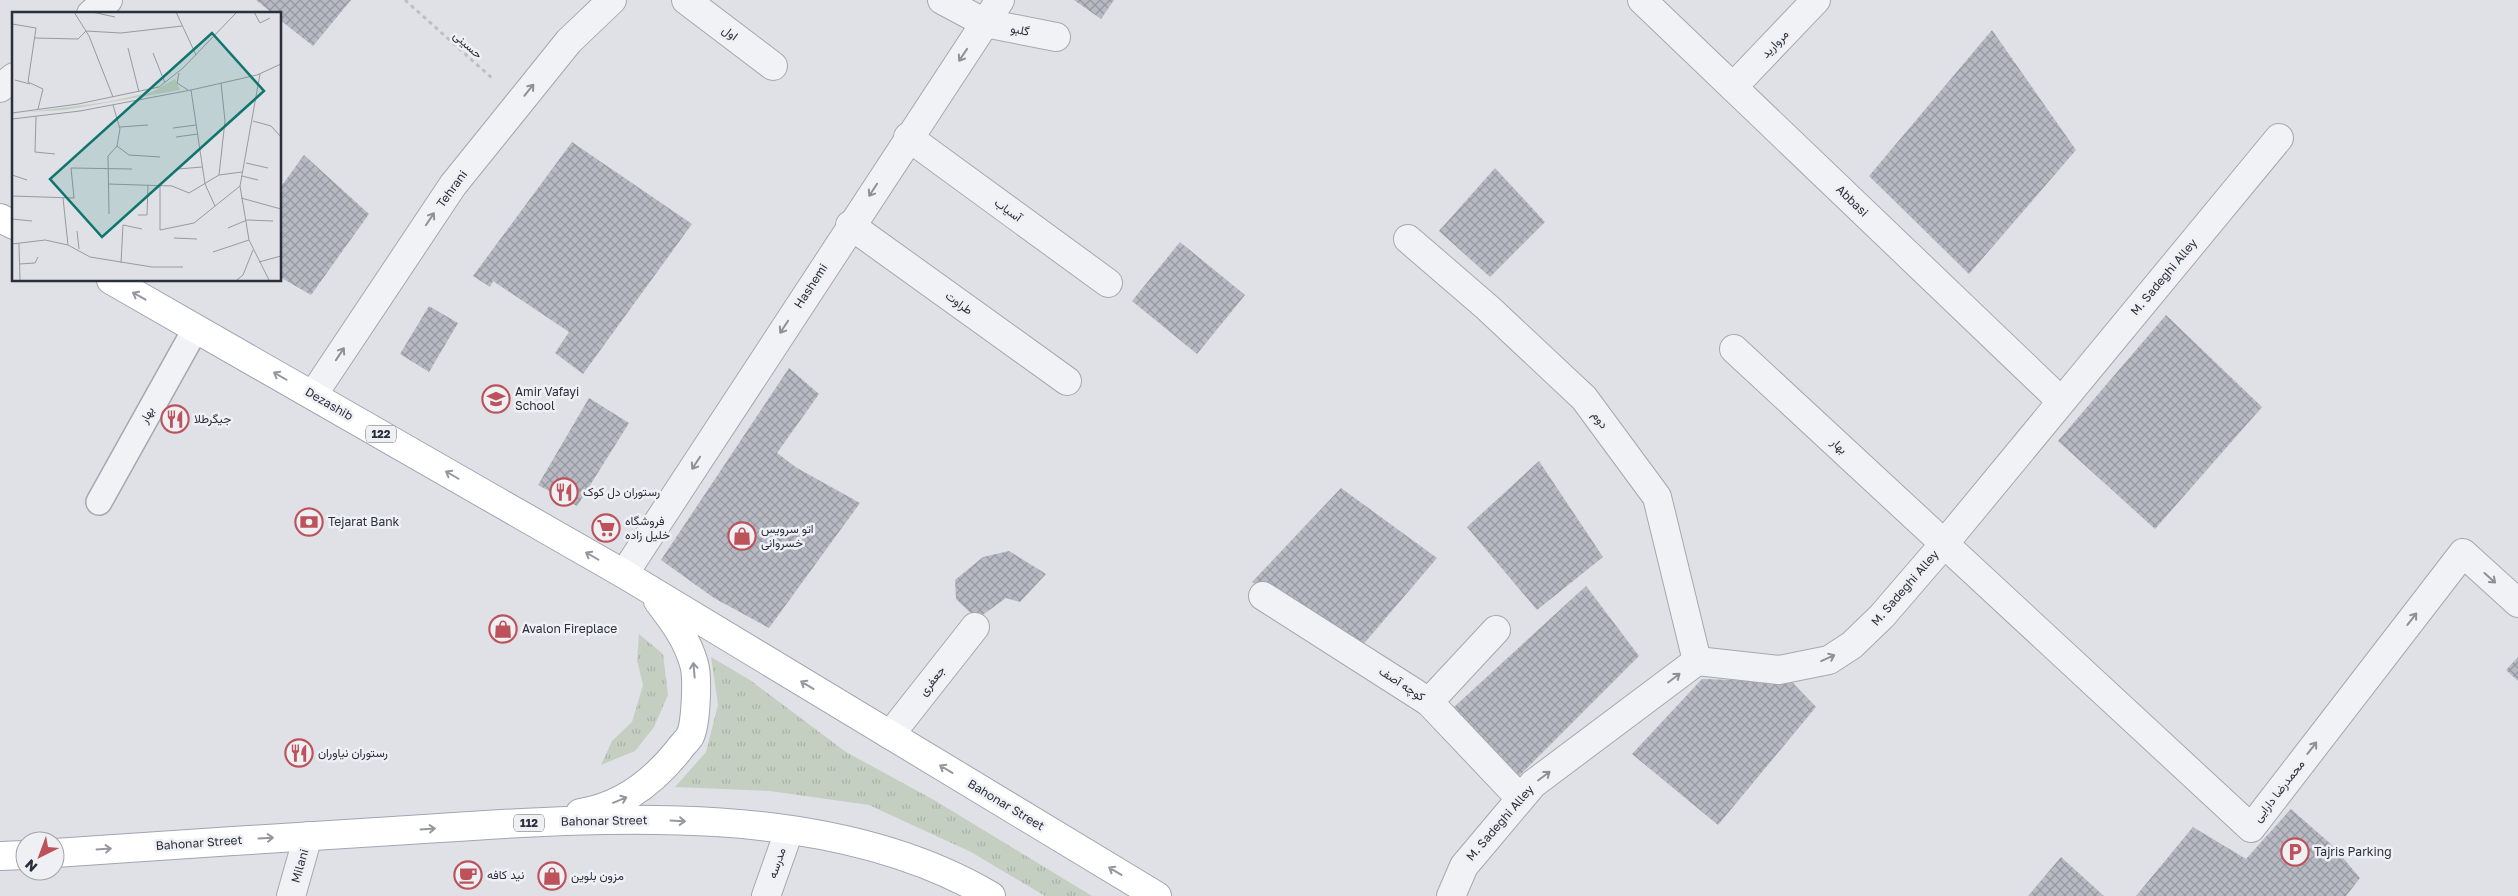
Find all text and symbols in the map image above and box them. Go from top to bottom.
inset map [12,12,281,281]
street label: گلبو [1009,20,1031,40]
street label: اول [719,22,741,44]
street label: مروارید [1758,26,1792,62]
street label: حسینی [450,28,486,62]
one-way arrow [958,48,968,62]
one-way arrow [524,84,535,97]
street label: Tehrani [433,167,470,210]
street label: Abbasi [1833,182,1872,220]
one-way arrow [868,183,878,197]
street label: آسیاب [992,195,1026,225]
one-way arrow [425,212,435,226]
street label: M. Sadeghi Alley [2127,235,2200,318]
street label: Hashemi [791,260,831,311]
street label: طراوت [942,288,976,318]
one-way arrow [132,291,147,300]
one-way arrow [779,319,789,333]
one-way arrow [335,348,345,362]
one-way arrow [274,371,288,381]
street label: Dezashib [303,384,356,423]
school or university icon: Amir Vafayi School [481,384,511,414]
place label: Amir Vafayi School [515,384,579,413]
street label: بهار [135,404,158,427]
restaurant icon: جیگرطلا [160,404,190,434]
street label: دوم [1588,408,1612,432]
place label: جیگرطلا [194,411,231,427]
road number: 122 [366,426,396,442]
street label: بهار [1827,434,1851,458]
one-way arrow [691,455,701,469]
one-way arrow [445,469,459,479]
restaurant icon: رستوران دل کوک [549,477,579,507]
place label: رستوران دل کوک [583,484,660,500]
bank icon: Tejarat Bank [294,507,324,537]
supermarket icon: فروشگاه خلیل زاده [591,513,621,543]
place label: فروشگاه خلیل زاده [625,513,670,543]
place label: Tejarat Bank [328,514,400,529]
shop icon: اتو سرویس خسروانی [727,521,757,551]
place label: اتو سرویس خسروانی [761,521,814,551]
street label: M. Sadeghi Alley [1868,547,1942,629]
one-way arrow [586,550,600,560]
one-way arrow [2484,572,2497,584]
one-way arrow [2406,613,2417,626]
shop icon: Avalon Fireplace [488,614,518,644]
place label: Avalon Fireplace [522,621,617,636]
one-way arrow [1820,653,1835,663]
one-way arrow [689,663,699,679]
street label: جعفری [915,663,949,699]
street label: کوچه آصف [1376,663,1428,705]
one-way arrow [1667,673,1681,683]
one-way arrow [800,680,814,690]
restaurant icon: رستوران نیاوران [284,738,314,768]
one-way arrow [2307,742,2318,755]
place label: رستوران نیاوران [318,745,388,761]
street label: محمدرضا دارایی [2250,757,2308,825]
one-way arrow [940,764,954,774]
one-way arrow [1537,770,1550,781]
street label: Bahonar Street [965,776,1047,833]
street label: M. Sadeghi Alley [1463,782,1537,864]
one-way arrow [612,795,627,804]
street label: Bahonar Street [560,812,648,829]
road number: 112 [514,814,544,831]
one-way arrow [669,816,685,825]
one-way arrow [420,824,436,833]
north arrow [15,831,65,881]
street label: Bahonar Street [155,832,243,853]
one-way arrow [258,834,274,843]
parking icon: Tajris Parking [2280,837,2310,867]
place label: Tajris Parking [2314,844,2392,859]
one-way arrow [95,845,111,854]
street label: مدرسه [764,845,790,881]
street label: Milani [288,847,312,885]
text: N [21,856,41,876]
cafe icon: نيد كافه [453,860,483,890]
shop icon: مزون بلوین [537,861,567,891]
one-way arrow [1109,865,1123,875]
place label: نيد كافه [487,867,524,882]
place label: مزون بلوین [571,868,624,884]

